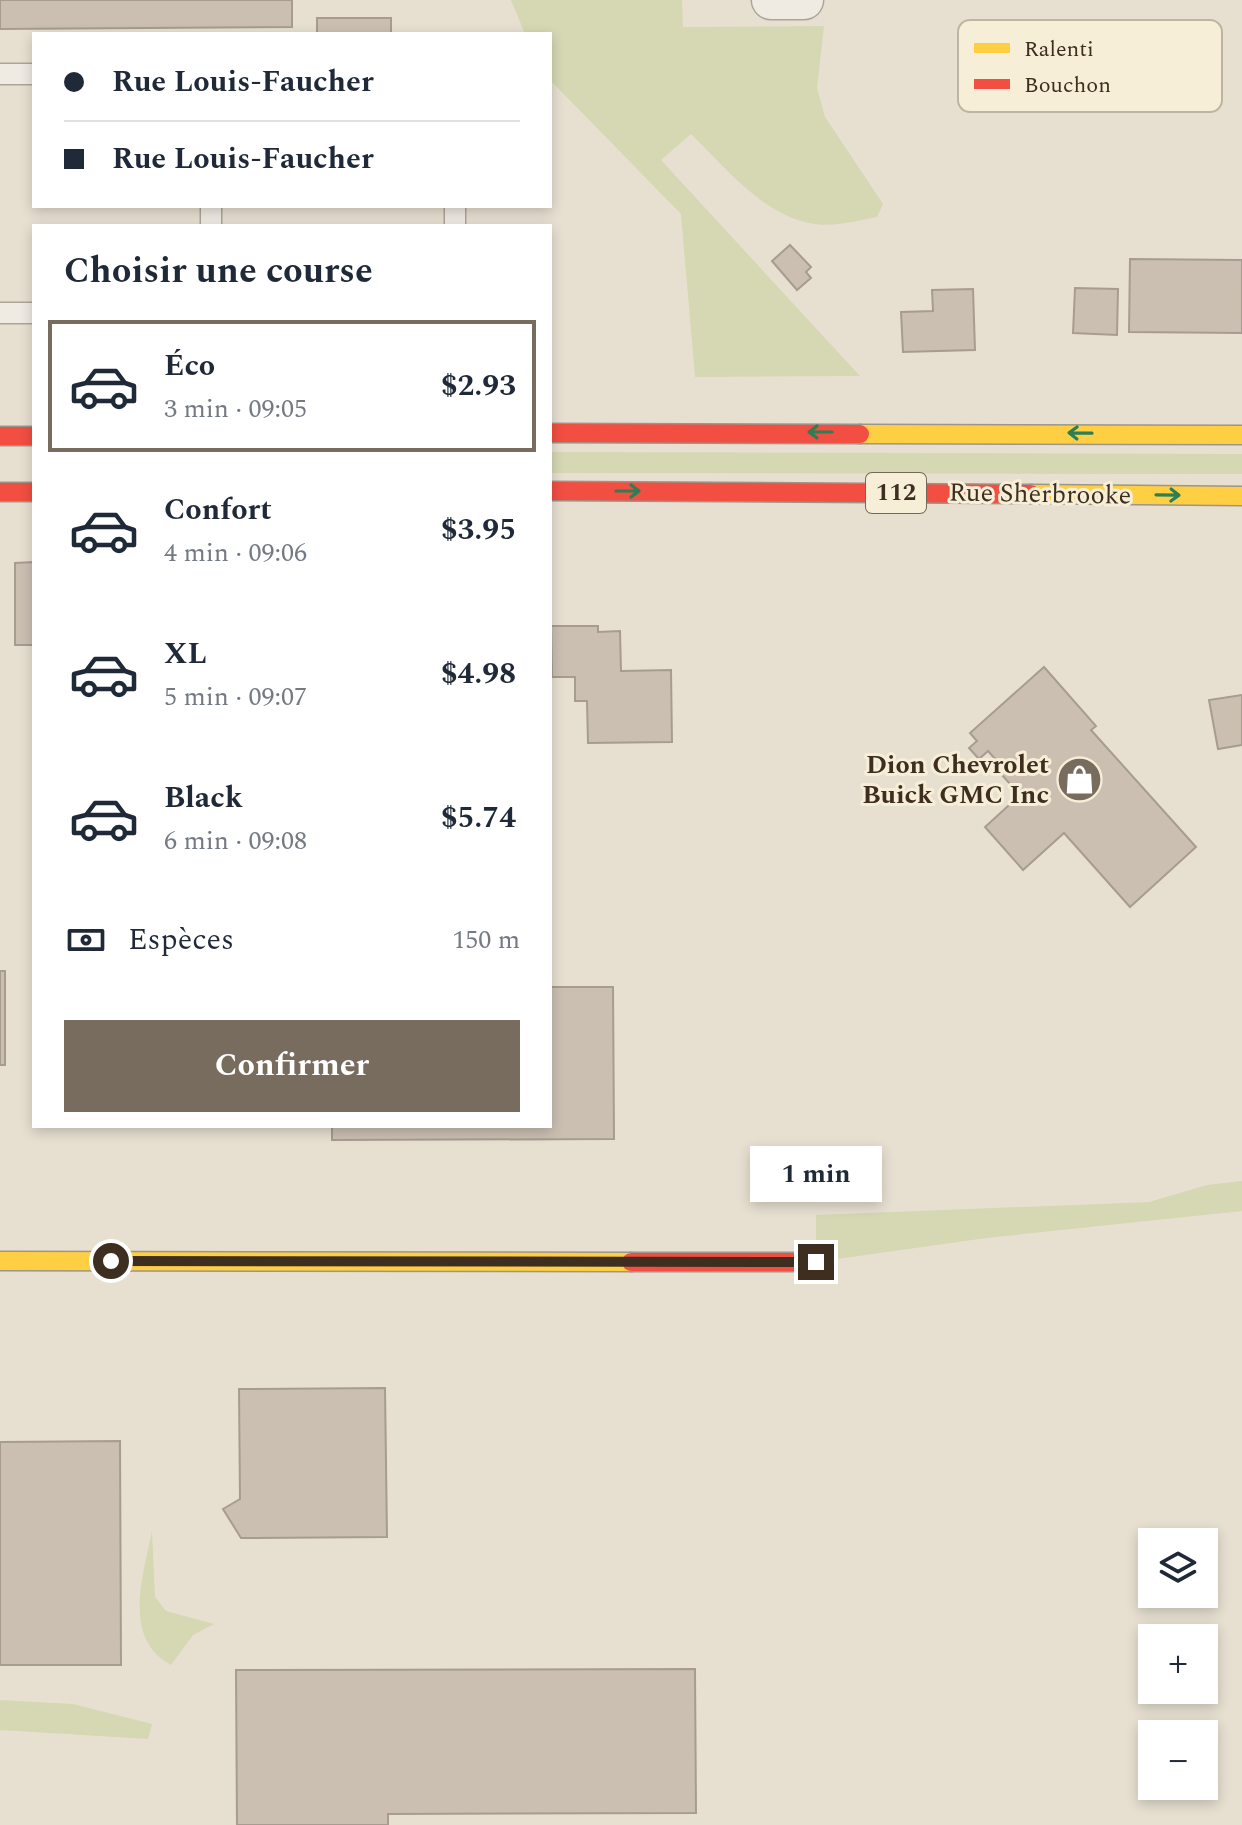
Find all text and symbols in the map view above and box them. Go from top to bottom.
legend [958,20,1222,112]
text: Ralenti [1024,33,1094,66]
text: Rue Louis-Faucher [112,59,374,105]
text: Bouchon [1024,69,1111,102]
text: Rue Louis-Faucher [112,136,374,182]
text: Choisir une course [64,244,373,299]
text: Éco [164,343,215,389]
icon: car [68,350,140,422]
text: $2.93 [441,363,516,409]
text: 3 min · 09:05 [164,389,307,429]
one-way arrow [807,424,834,440]
one-way arrow [1067,425,1094,441]
street label: Rue Sherbrooke [948,472,1132,516]
road number: 112 [866,473,926,513]
one-way arrow [614,483,641,499]
text: Confort [164,487,272,533]
one-way arrow [1154,488,1181,503]
icon: car [68,494,140,566]
text: $3.95 [441,507,516,553]
text: 4 min · 09:06 [164,533,307,573]
text: XL [164,631,207,677]
icon: car [68,638,140,710]
text: $4.98 [441,651,516,697]
text: 5 min · 09:07 [164,677,307,717]
place label: Dion Chevrolet Buick GMC Inc [862,745,1049,815]
shop icon: Dion Chevrolet Buick GMC Inc [1056,756,1104,804]
text: Black [164,775,243,821]
icon: car [68,782,140,854]
text: $5.74 [441,795,516,841]
text: 6 min · 09:08 [164,821,307,861]
text: Espèces [128,917,234,963]
icon: cash [64,918,108,962]
text: 150 m [452,920,520,960]
button: Confirmer [64,1020,520,1112]
callout: 1 min [750,1146,882,1202]
text: 1 min [781,1154,851,1194]
route start [93,1243,129,1279]
route end [798,1244,834,1280]
map controls [1138,1528,1218,1800]
button: layers [1138,1528,1218,1608]
button: + [1138,1624,1218,1704]
button: − [1138,1720,1218,1800]

